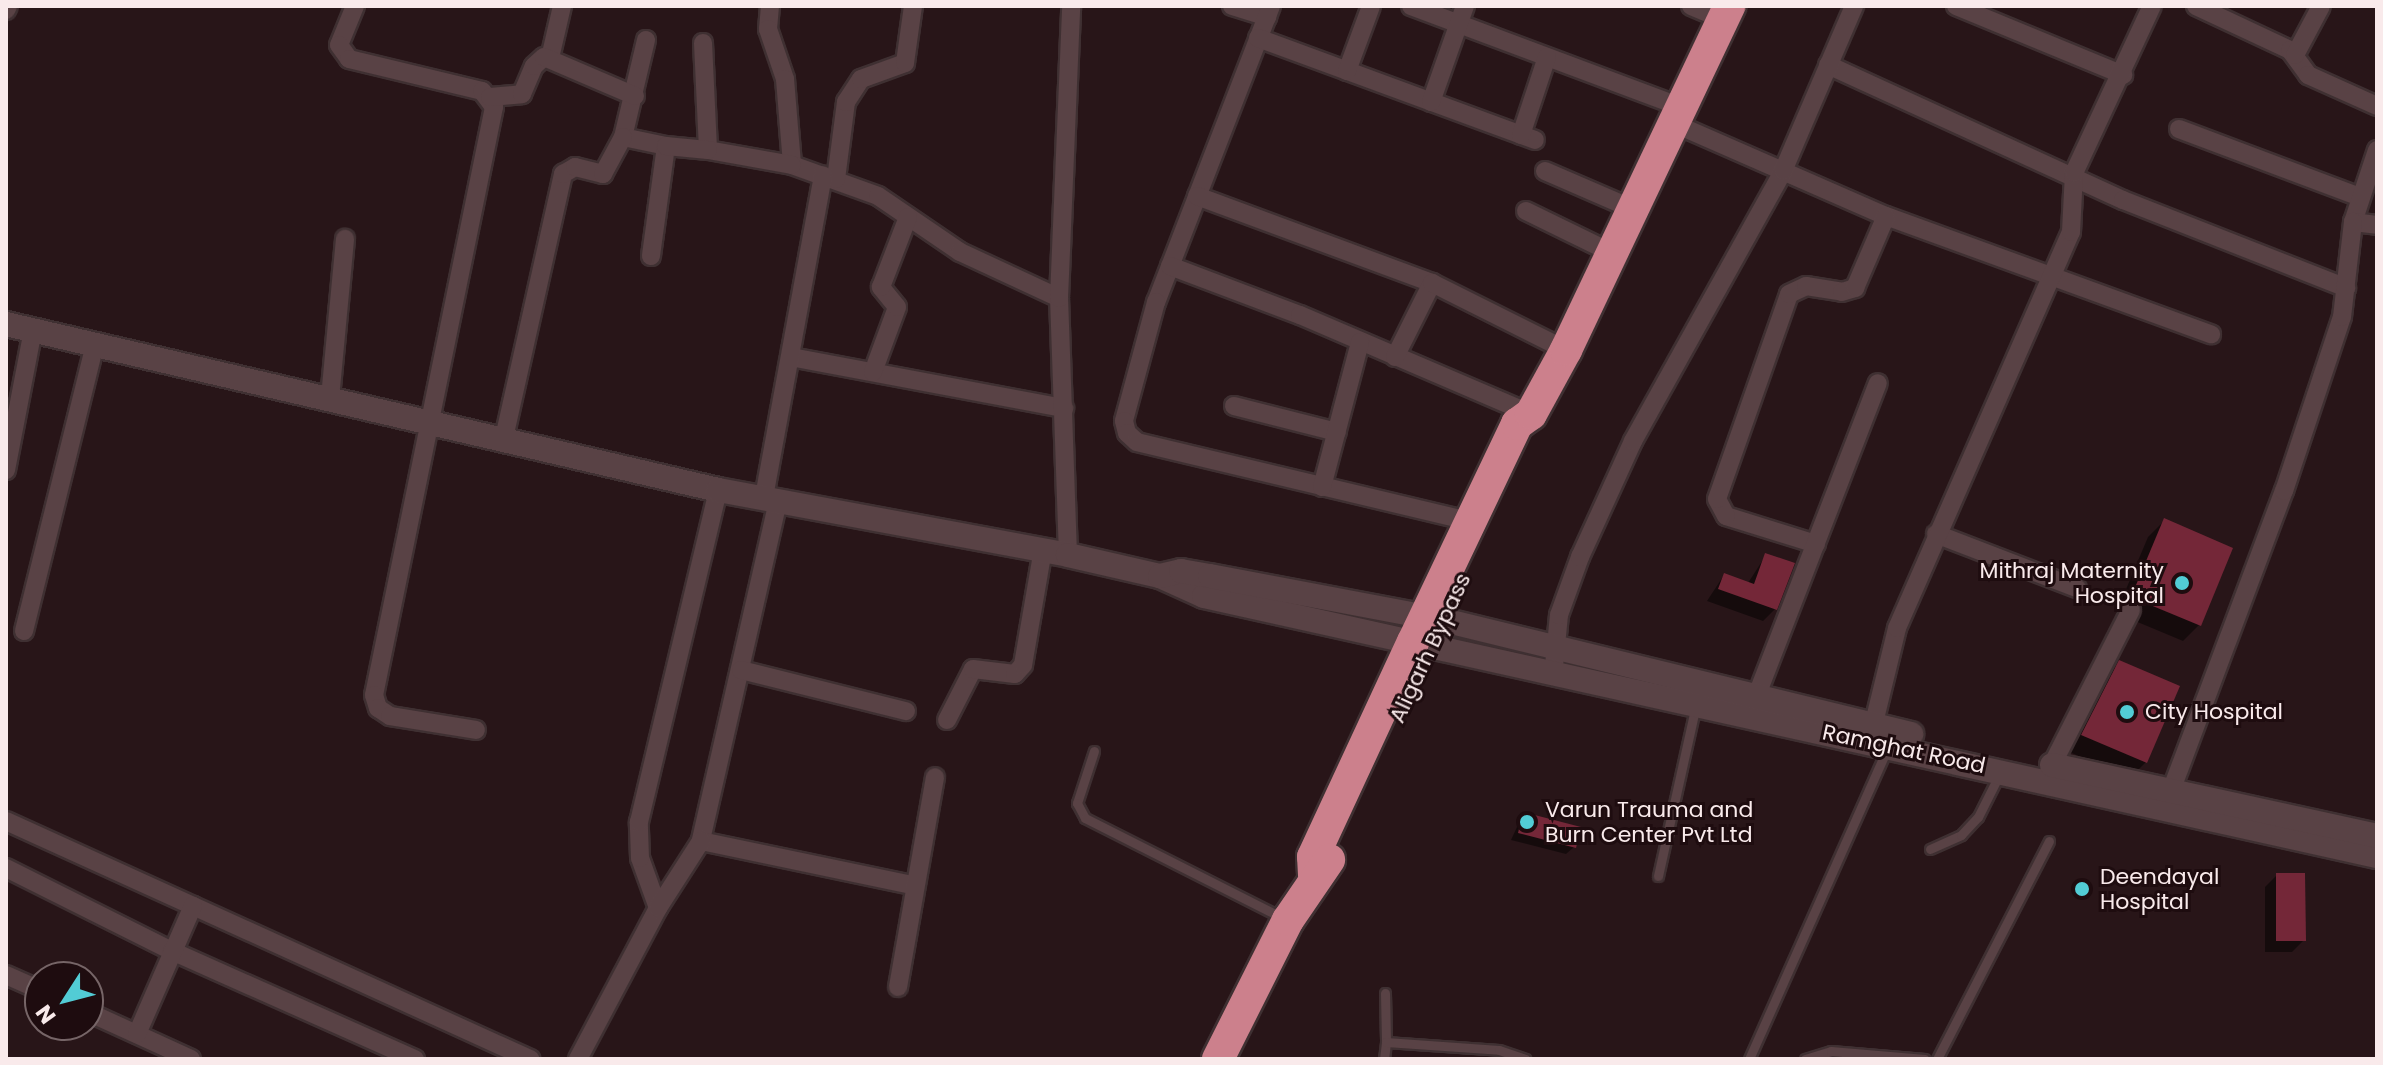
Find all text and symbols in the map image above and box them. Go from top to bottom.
place label: Mithraj Maternity Hospital [1980,557,2164,608]
street label: Aligarh Bypass [1384,569,1476,727]
marker: Mithraj Maternity Hospital [2171,572,2193,594]
place label: City Hospital [2145,699,2283,725]
marker: City Hospital [2116,701,2138,723]
street label: Ramghat Road [1820,719,1988,779]
place label: Varun Trauma and Burn Center Pvt Ltd [1545,796,1753,848]
marker: Varun Trauma and Burn Center Pvt Ltd [1516,811,1538,833]
place label: Deendayal Hospital [2100,863,2219,914]
marker: Deendayal Hospital [2071,878,2093,900]
north arrow [24,961,104,1041]
text: N [28,998,63,1030]

